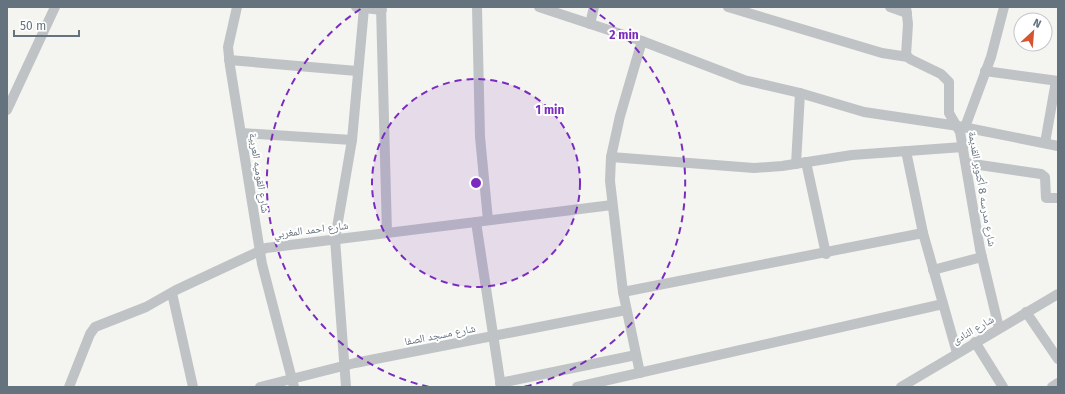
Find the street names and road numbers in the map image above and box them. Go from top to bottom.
street label: شارع مدرسه 8 أكتوبر القديمة [965,130,999,248]
street label: شارع القوميه العربية [246,132,272,214]
street label: شارع احمد المغربي [273,219,349,243]
street label: شارع النادى [950,313,996,347]
street label: شارع مسجد الصفا [403,322,477,348]

